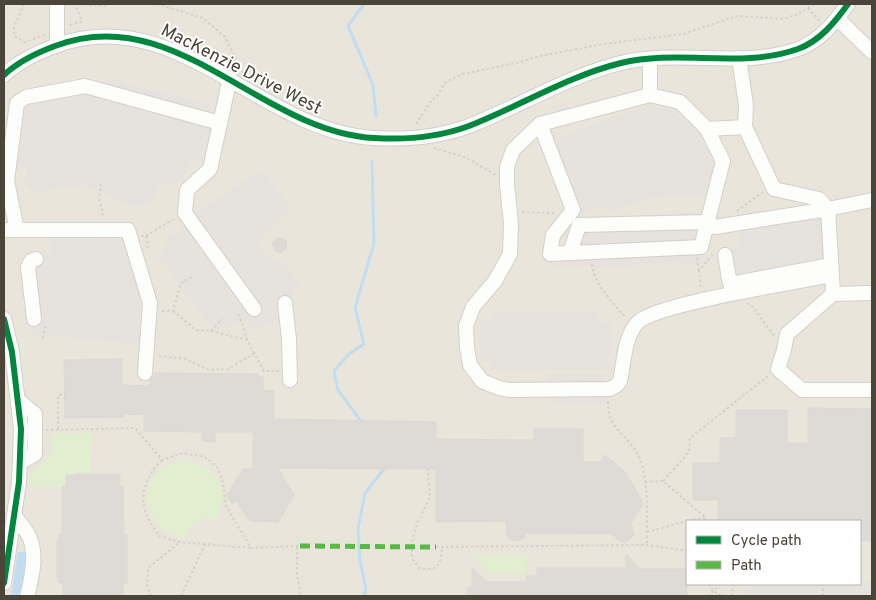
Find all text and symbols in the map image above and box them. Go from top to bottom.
street label: MacKenzie Drive West [157,19,325,121]
legend [686,520,861,585]
text: Cycle path [731,532,802,551]
text: Path [731,557,762,576]

